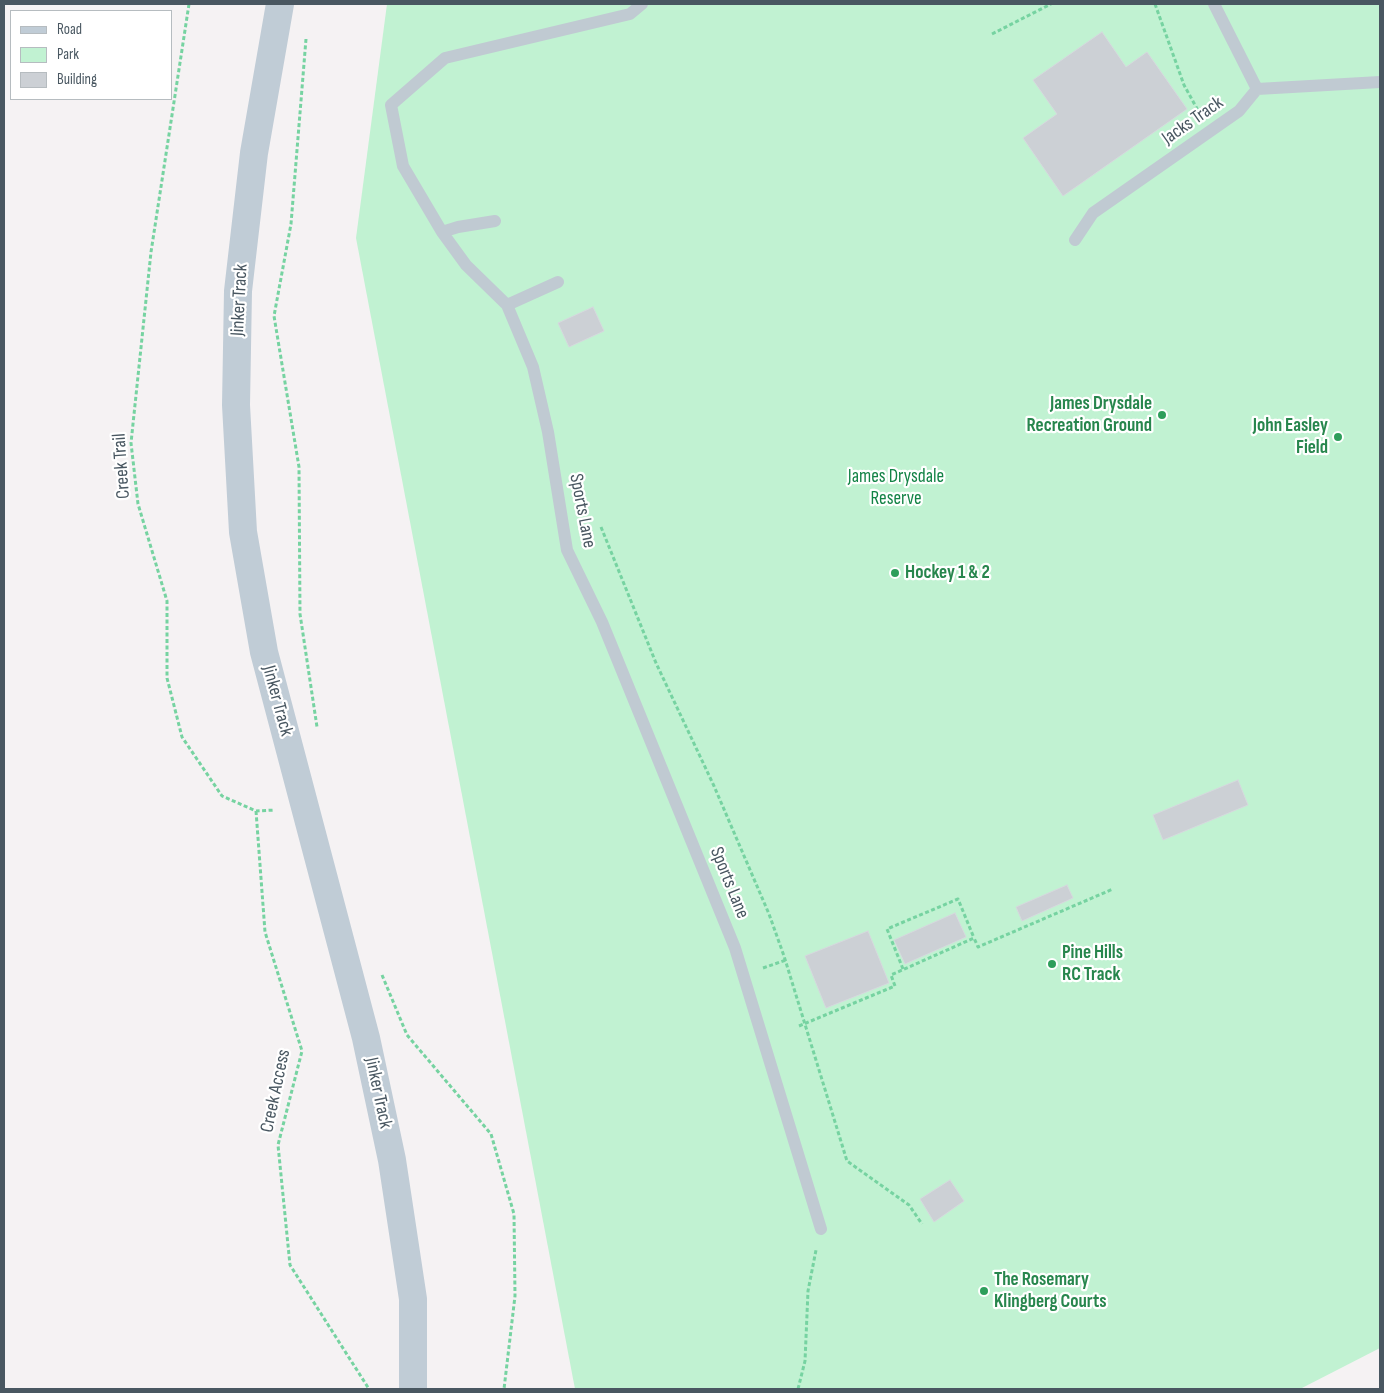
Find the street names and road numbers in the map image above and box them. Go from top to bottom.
street label: Jacks Track [1158,92,1228,150]
street label: Jinker Track [227,263,253,337]
street label: Creek Trail [108,432,136,500]
street label: Sports Lane [564,472,600,550]
street label: Jinker Track [257,663,297,739]
street label: Sports Lane [704,844,754,922]
street label: Creek Access [256,1047,296,1135]
street label: Jinker Track [359,1055,397,1131]

